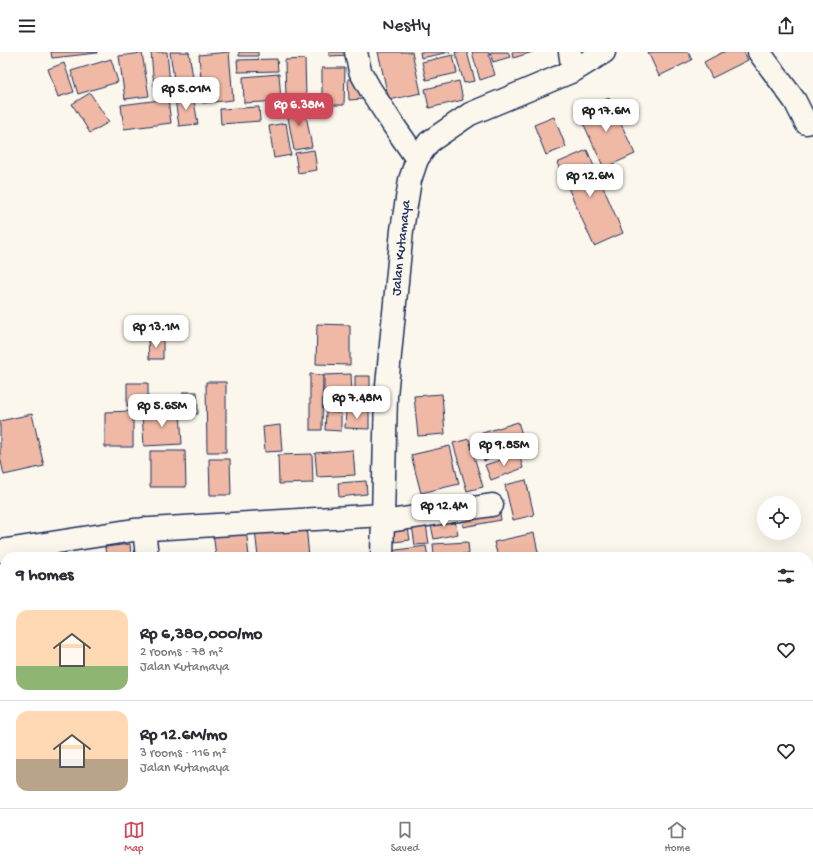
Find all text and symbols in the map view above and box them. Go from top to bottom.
icon: menu [16,15,38,37]
icon: share [775,15,797,37]
text: Nestly [383,16,430,37]
pin: Rp 5.01M [145,77,227,111]
text: Rp 5.01M [162,82,210,97]
pin: Rp 6.38M [258,93,340,127]
text: Rp 6.38M [274,98,324,113]
pin: Rp 17.6M [565,99,647,133]
text: Rp 17.6M [582,104,630,119]
pin: Rp 12.6M [549,164,631,198]
text: Rp 12.6M [566,169,614,184]
street label: Jalan Kutamaya [389,198,416,297]
pin: Rp 13.1M [115,315,197,349]
text: Rp 13.1M [133,320,179,335]
pin: Rp 7.48M [316,386,398,420]
text: Rp 7.48M [332,391,382,406]
pin: Rp 5.65M [121,394,203,428]
text: Rp 5.65M [137,399,187,414]
pin: Rp 9.85M [463,433,545,467]
text: Rp 9.85M [479,438,529,453]
pin: Rp 12.4M [403,494,485,528]
map controls [757,496,801,540]
button: locate [757,496,801,540]
text: Rp 12.4M [420,499,468,514]
icon: filters [775,565,797,587]
text: 9 homes [16,566,74,586]
text: Rp 6,380,000/mo [140,625,262,645]
icon: home [48,626,96,674]
icon: heart [775,639,797,661]
text: 2 rooms · 78 m² [140,645,223,660]
text: Jalan Kutamaya [140,660,229,675]
text: Rp 12.6M/mo [140,726,227,746]
icon: home [48,727,96,775]
icon: heart [775,740,797,762]
text: 3 rooms · 116 m² [140,746,227,761]
text: Jalan Kutamaya [140,761,229,776]
tab: Map [123,819,145,855]
tab: Saved [391,819,419,855]
tab: Home [665,819,690,855]

